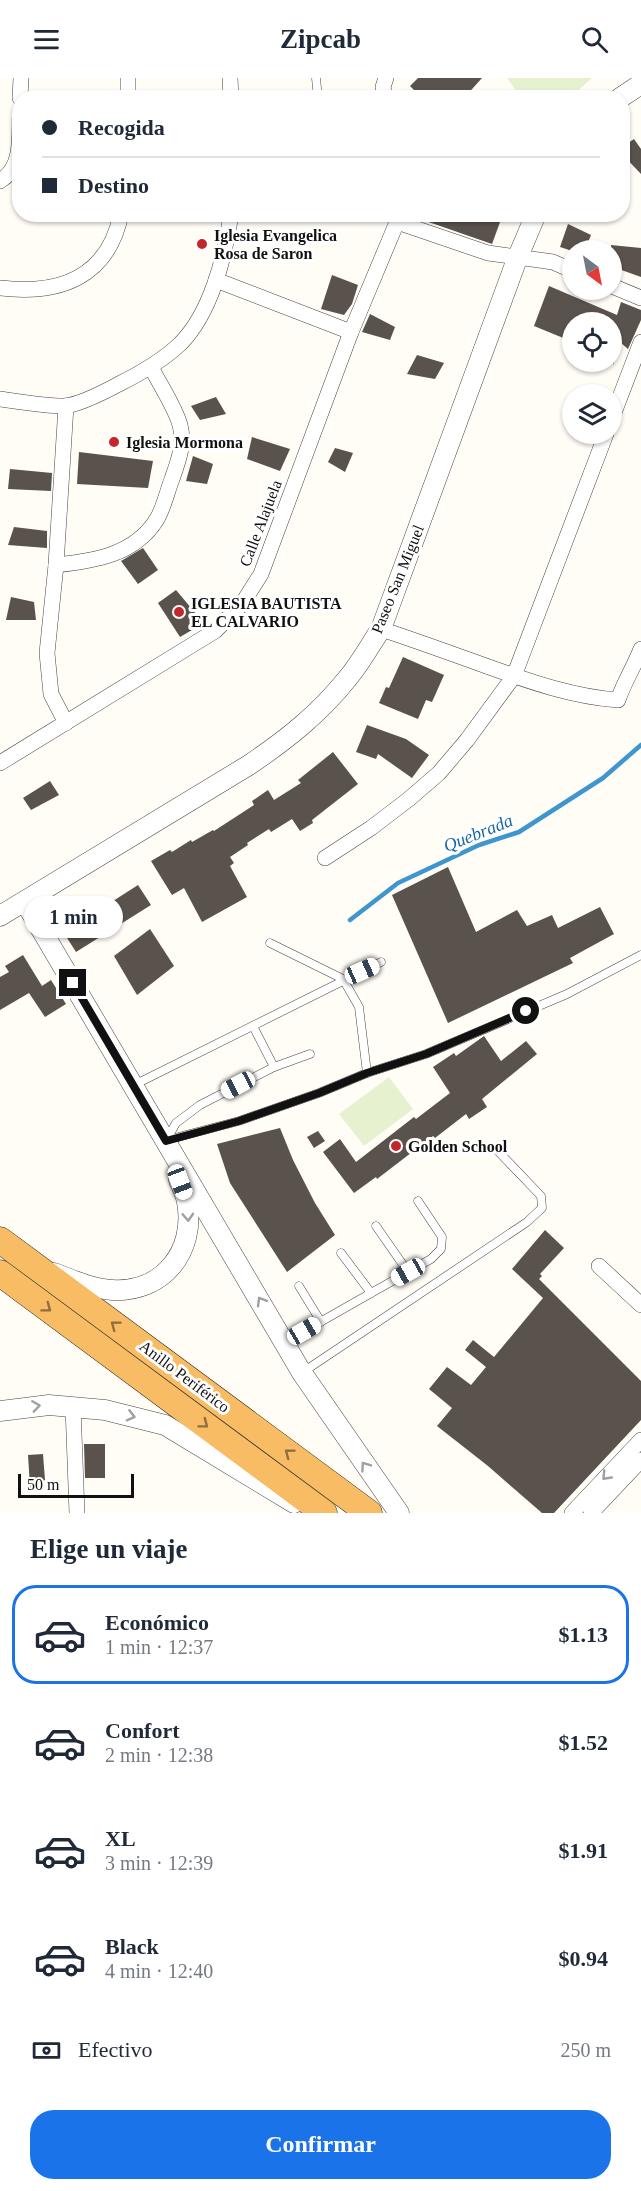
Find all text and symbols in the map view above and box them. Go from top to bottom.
icon: menu [30,23,63,56]
icon: search [578,23,611,56]
text: Zipcab [280,24,361,54]
text: Recogida [78,115,165,140]
text: Destino [78,173,149,198]
place label: Iglesia Evangelica Rosa de Saron [214,227,337,262]
marker: Iglesia Evangelica Rosa de Saron [195,237,209,251]
north arrow [562,240,622,300]
map controls [562,240,622,444]
button: locate [562,312,622,372]
button: layers [562,384,622,444]
place label: Iglesia Mormona [126,434,243,452]
marker: Iglesia Mormona [107,435,121,449]
street label: Calle Alajuela [236,478,286,569]
street label: Paseo San Miguel [368,522,428,636]
place label: IGLESIA BAUTISTA EL CALVARIO [191,595,342,630]
marker: IGLESIA BAUTISTA EL CALVARIO [172,605,186,619]
water label: Quebrada [440,810,516,856]
callout: 1 min [23,896,122,938]
text: 1 min [49,906,98,928]
car [342,955,382,987]
route end [59,969,86,996]
route start [512,997,539,1024]
car [218,1069,258,1101]
place label: Golden School [408,1138,508,1155]
marker: Golden School [389,1139,403,1153]
car [165,1162,195,1202]
one-way arrow [181,1212,194,1221]
car [388,1255,428,1289]
one-way arrow [256,1297,268,1307]
one-way arrow [40,1301,51,1312]
car [284,1314,324,1348]
one-way arrow [111,1321,122,1332]
street label: Anillo Periférico [136,1337,233,1416]
one-way arrow [32,1401,41,1413]
one-way arrow [126,1409,136,1422]
one-way arrow [197,1417,208,1428]
one-way arrow [284,1449,295,1460]
one-way arrow [361,1461,372,1472]
one-way arrow [602,1470,613,1480]
scale bar [18,1471,134,1498]
text: 50 m [27,1476,59,1493]
text: Elige un viaje [30,1534,188,1564]
icon: car [33,1608,87,1662]
text: Económico [105,1610,209,1635]
text: $1.13 [559,1622,608,1647]
text: 1 min · 12:37 [105,1636,213,1658]
icon: car [33,1716,87,1770]
text: Confort [105,1718,180,1743]
text: $1.52 [559,1730,608,1755]
text: 2 min · 12:38 [105,1744,213,1766]
icon: car [33,1824,87,1878]
text: XL [105,1826,136,1851]
text: $1.91 [559,1838,608,1863]
text: 3 min · 12:39 [105,1852,213,1874]
icon: car [33,1932,87,1986]
text: Black [105,1934,159,1959]
text: $0.94 [559,1946,608,1971]
text: 4 min · 12:40 [105,1960,213,1982]
icon: cash [30,2034,63,2067]
text: Efectivo [78,2037,153,2062]
text: 250 m [560,2039,611,2061]
button: Confirmar [30,2110,611,2179]

